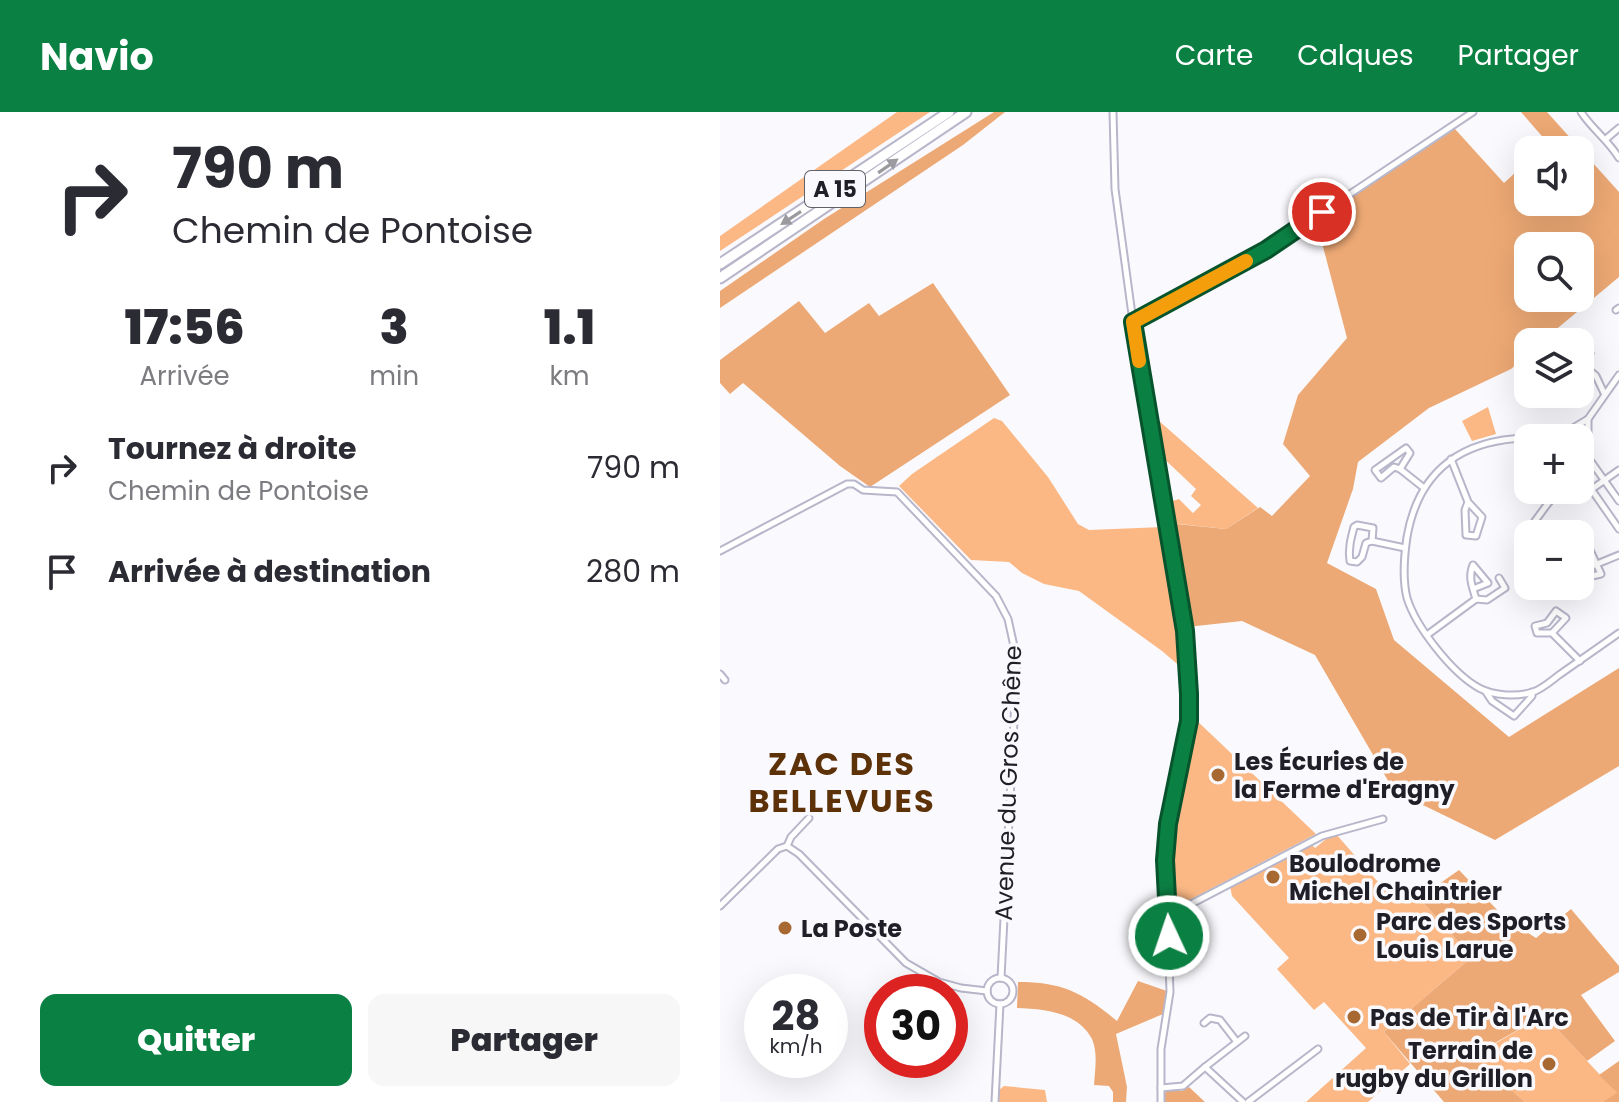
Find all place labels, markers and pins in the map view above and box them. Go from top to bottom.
pin [1288,178,1356,246]
place label: Les Écuries de la Ferme d'Eragny [1234,745,1456,806]
marker: Les Écuries de la Ferme d'Eragny [1209,766,1227,784]
place label: Boulodrome Michel Chaintrier [1289,847,1502,908]
marker: Boulodrome Michel Chaintrier [1264,868,1282,886]
place label: Parc des Sports Louis Larue [1376,905,1566,966]
place label: La Poste [801,912,902,945]
marker: La Poste [776,919,794,937]
marker: Parc des Sports Louis Larue [1351,926,1369,944]
place label: Pas de Tir à l'Arc [1370,1001,1569,1034]
marker: Pas de Tir à l'Arc [1345,1008,1363,1026]
place label: Terrain de rugby du Grillon [1335,1034,1533,1095]
marker: Terrain de rugby du Grillon [1540,1055,1558,1073]

